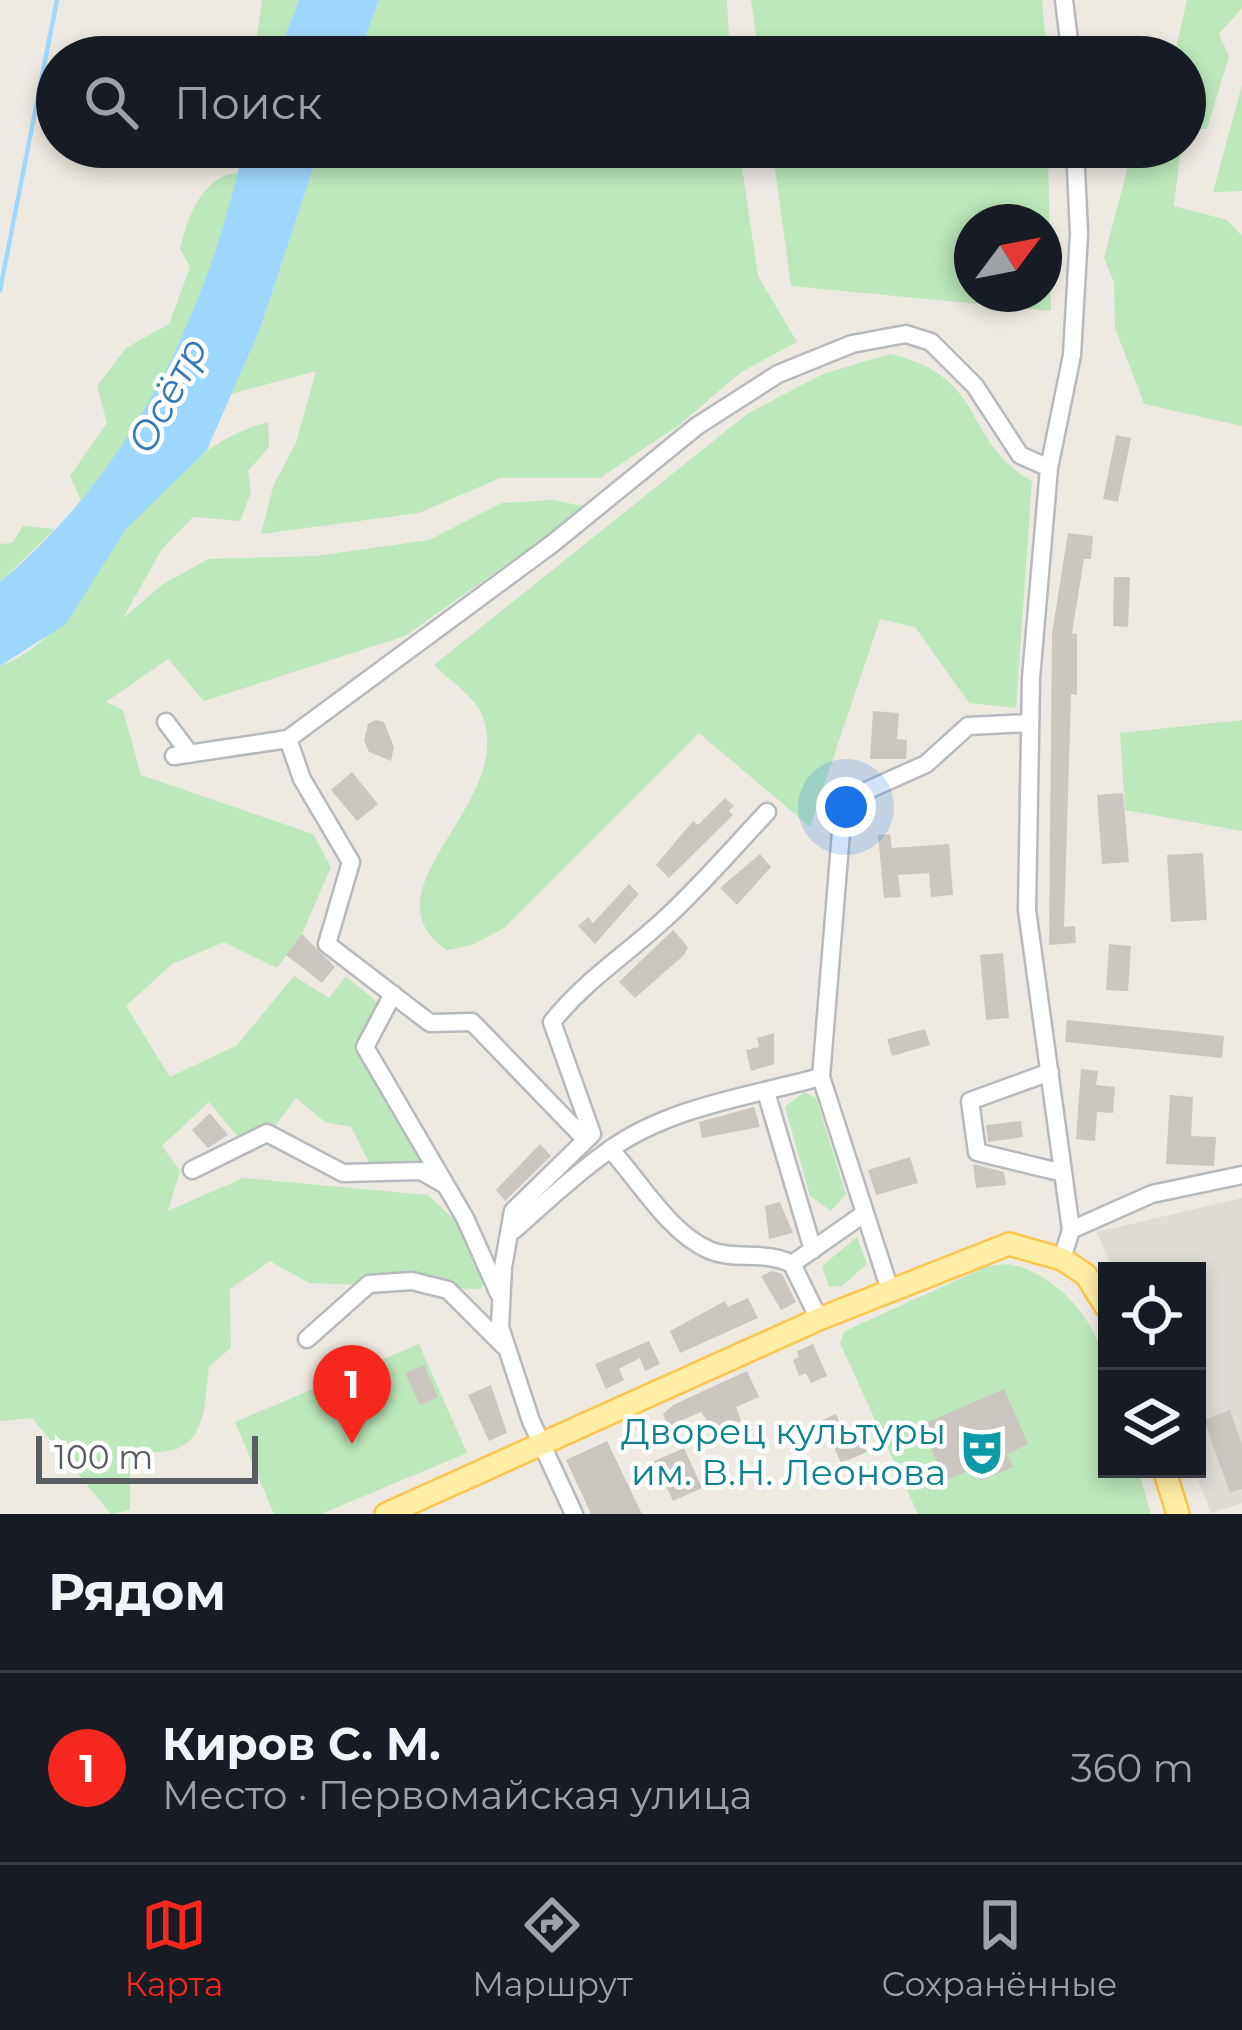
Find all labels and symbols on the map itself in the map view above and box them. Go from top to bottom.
north arrow [954,204,1062,312]
water label: Осётр [117,329,217,461]
your location [816,777,876,837]
pin: 1 [313,1345,391,1444]
place label: Дворец культуры им. В.Н. Леонова [621,1409,946,1494]
theatre icon: Дворец культуры им. В.Н. Леонова [957,1427,1007,1477]
scale bar [36,1430,258,1483]

